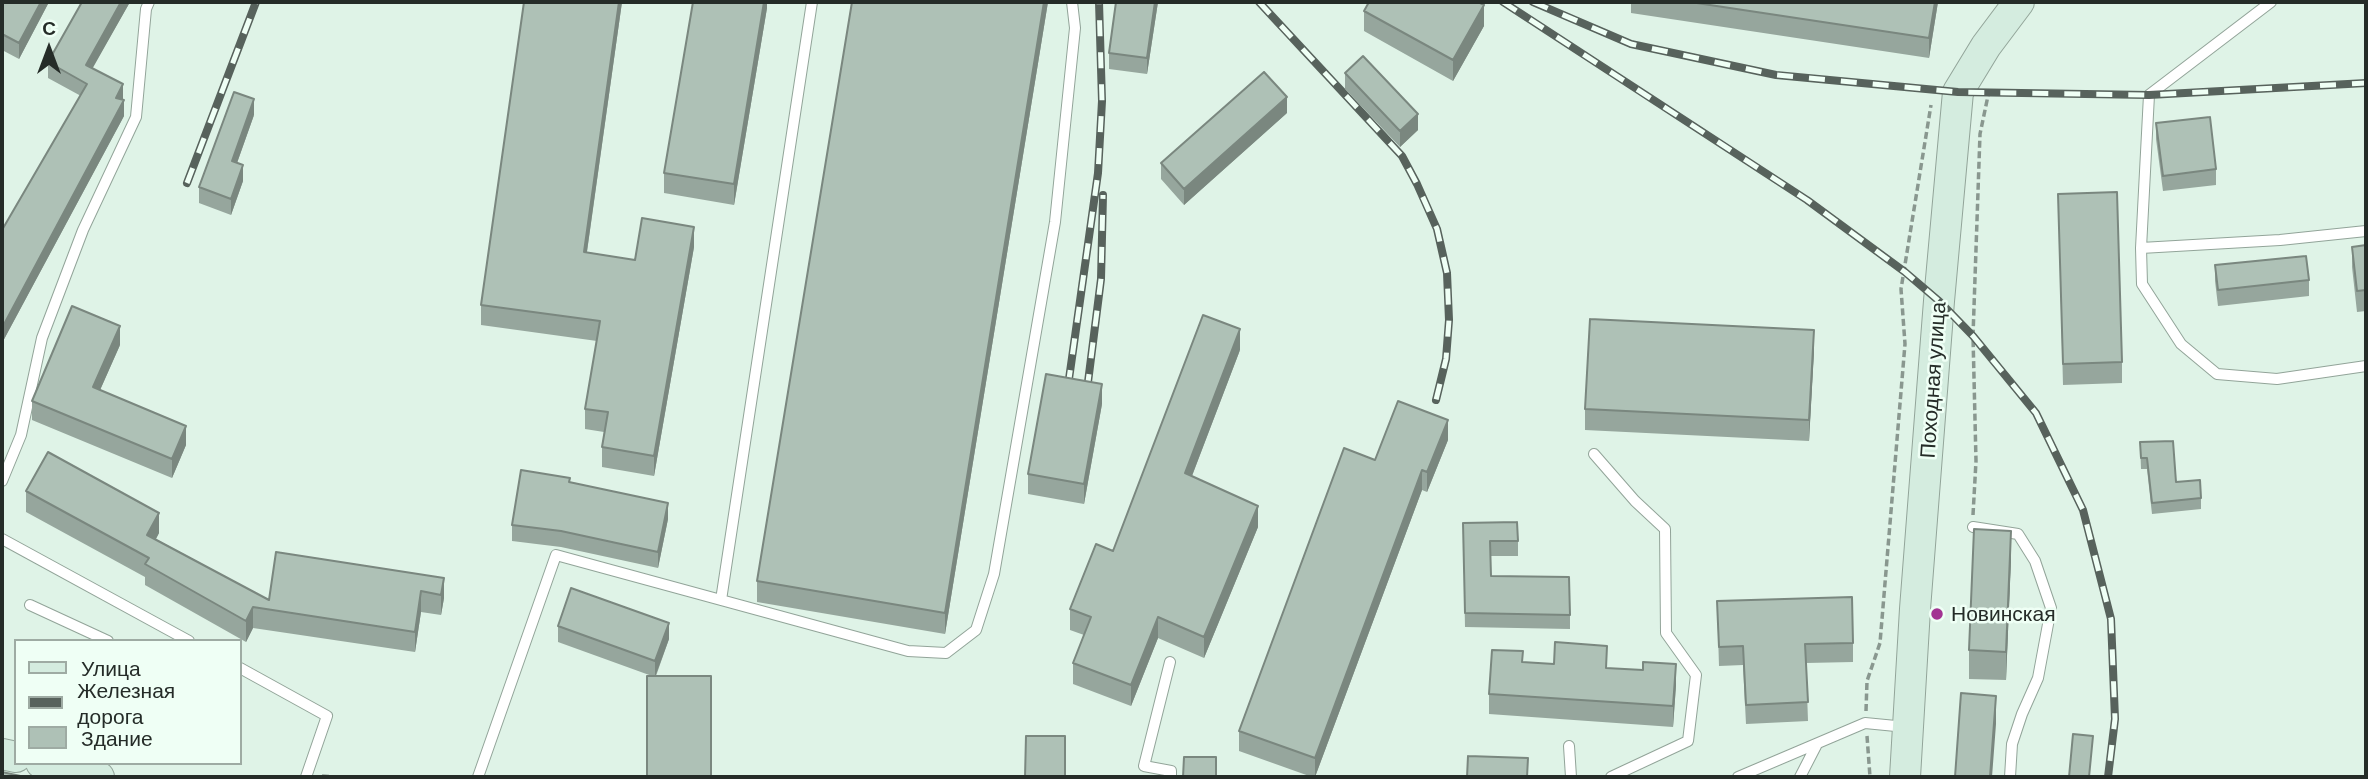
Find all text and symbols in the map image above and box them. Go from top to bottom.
north arrow [14,14,84,84]
text: С [42,16,56,39]
street label: Походная улица [1915,301,1951,459]
place label: Новинская [1951,601,2056,627]
marker: Новинская [1929,606,1945,622]
legend [14,639,242,765]
text: Улица [81,655,141,680]
text: Железная дорога [77,677,175,728]
text: Здание [81,725,153,750]

